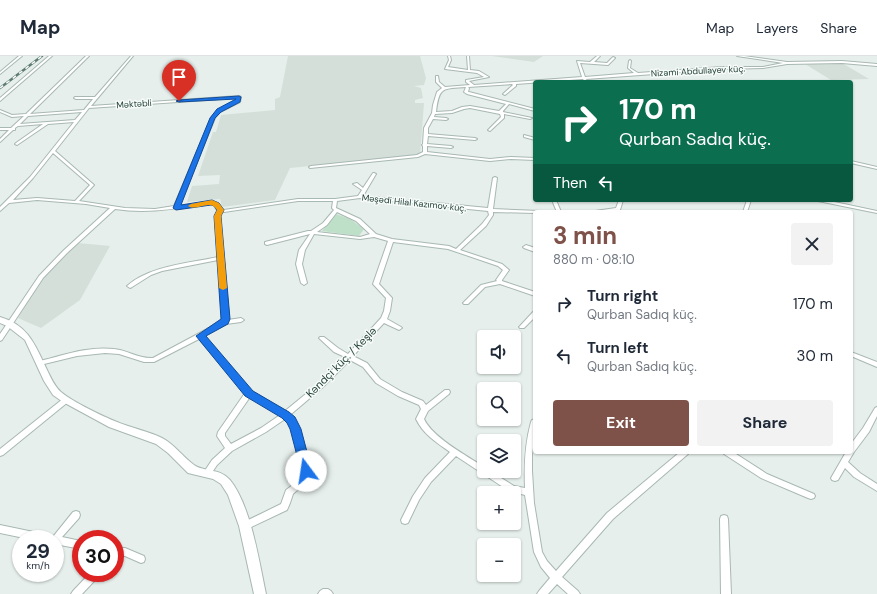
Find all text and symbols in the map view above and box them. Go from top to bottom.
text: Map [20,15,60,40]
text: Map [706,19,734,37]
text: Layers [756,19,798,37]
text: Share [820,19,857,37]
pin [162,60,196,101]
street label: Nizami Abdullayev küç. [651,63,746,79]
icon: arrive [168,66,190,88]
text: 170 m [619,91,697,128]
icon: right [553,96,605,148]
street label: Məktəbli [116,97,152,111]
text: Qurban Sadıq küç. [619,127,771,151]
icon: left [595,172,617,194]
text: Then [553,173,587,193]
street label: Məşədi Hilal Kazımov küç. [361,192,467,214]
text: 3 min [553,220,617,251]
button: close [791,223,833,265]
text: 880 m · 08:10 [553,251,635,268]
text: Turn right [587,286,658,306]
icon: right [553,293,575,315]
text: 170 m [793,294,833,314]
text: Qurban Sadıq küç. [587,306,697,323]
street label: Kəndçi küç. / Keşlə [303,324,379,400]
map controls [477,330,521,582]
button: sound [477,330,521,374]
text: Turn left [587,338,648,358]
icon: left [553,345,575,367]
text: 30 m [797,346,833,366]
text: Qurban Sadıq küç. [587,358,697,375]
button: search [477,382,521,426]
button: Exit [553,400,689,446]
button: Share [697,400,833,446]
button: layers [477,434,521,478]
position arrow [285,450,327,492]
button: + [477,486,521,530]
speed limit sign: 30 [72,530,124,582]
text: 29 [26,538,50,564]
button: − [477,538,521,582]
text: km/h [26,559,50,572]

